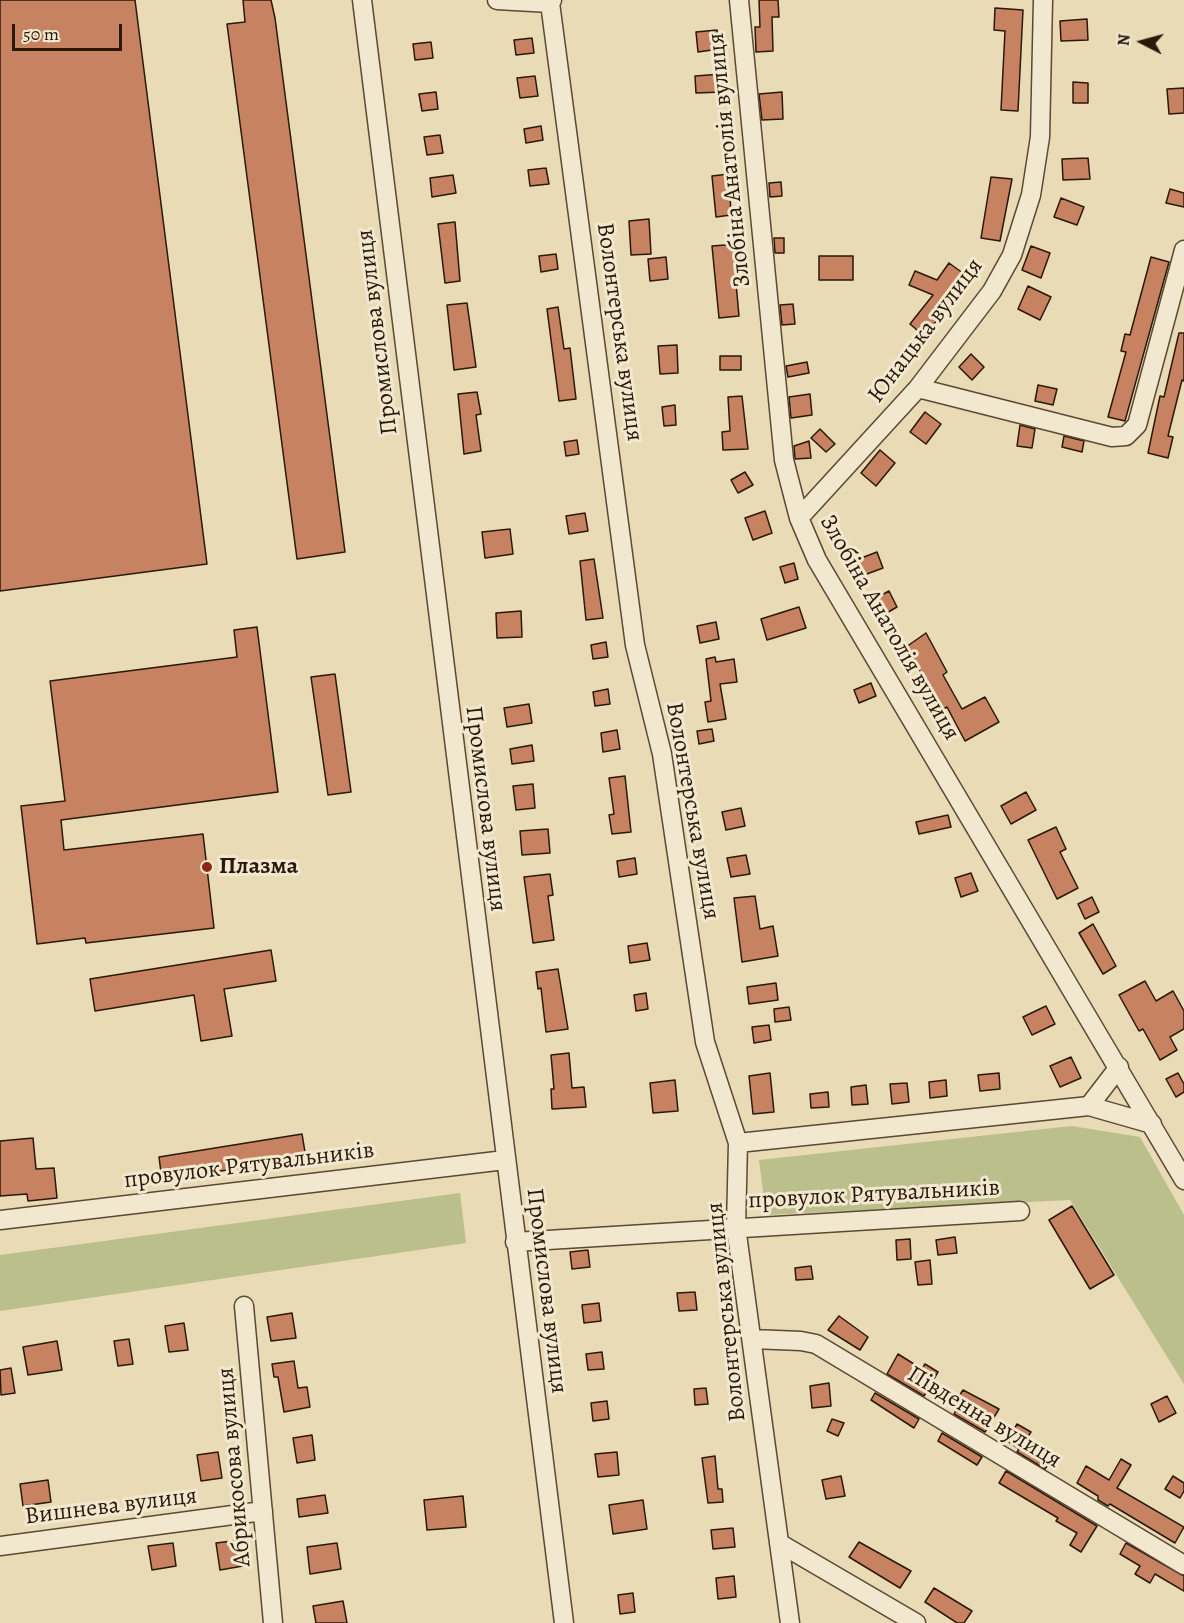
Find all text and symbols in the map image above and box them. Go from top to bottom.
scale bar [15,12,124,50]
north arrow [1112,12,1172,72]
text: 50 m [23,22,59,46]
street label: Злобіна Анатолія вулиця [702,31,758,289]
text: N [1113,33,1136,47]
street label: Волонтерська вулиця [589,221,649,443]
street label: Промислова вулиця [351,228,405,436]
street label: Юнацька вулиця [862,253,990,409]
street label: Злобіна Анатолія вулиця [813,510,965,746]
street label: Волонтерська вулиця [659,700,725,922]
street label: Промислова вулиця [458,705,512,913]
place label: Плазма [219,853,298,881]
marker: Плазма [200,860,214,874]
street label: провулок Рятувальників [122,1136,376,1196]
street label: провулок Рятувальників [748,1174,1000,1216]
street label: Промислова вулиця [519,1187,573,1395]
street label: Волонтерська вулиця [701,1201,753,1423]
street label: Південна вулиця [902,1361,1066,1475]
street label: Абрикосова вулиця [212,1366,258,1568]
street label: Вишнева вулиця [23,1482,199,1532]

